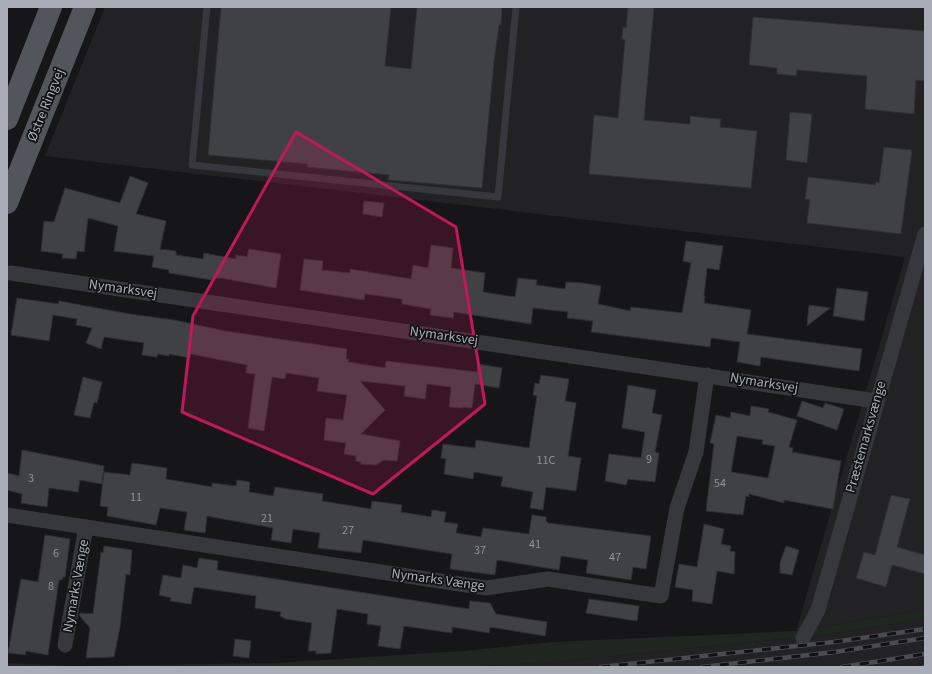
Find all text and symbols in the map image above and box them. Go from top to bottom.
street label: Østre Ringvej [22,66,70,144]
street label: Nymarksvej [88,274,158,304]
street label: Nymarksvej [409,321,479,351]
street label: Nymarksvej [728,368,800,398]
street label: Præstemarksvænge [840,379,892,495]
house number: 9 [646,451,652,468]
house number: 11C [537,452,556,469]
house number: 3 [28,470,34,487]
house number: 54 [714,475,726,492]
house number: 11 [130,489,142,506]
house number: 21 [261,510,273,527]
house number: 27 [342,522,354,539]
house number: 41 [529,536,541,553]
street label: Nymarks Vænge [58,538,94,634]
house number: 37 [474,542,486,559]
house number: 6 [53,545,59,562]
house number: 47 [609,549,621,566]
street label: Nymarks Vænge [390,564,486,596]
house number: 8 [48,578,54,595]

